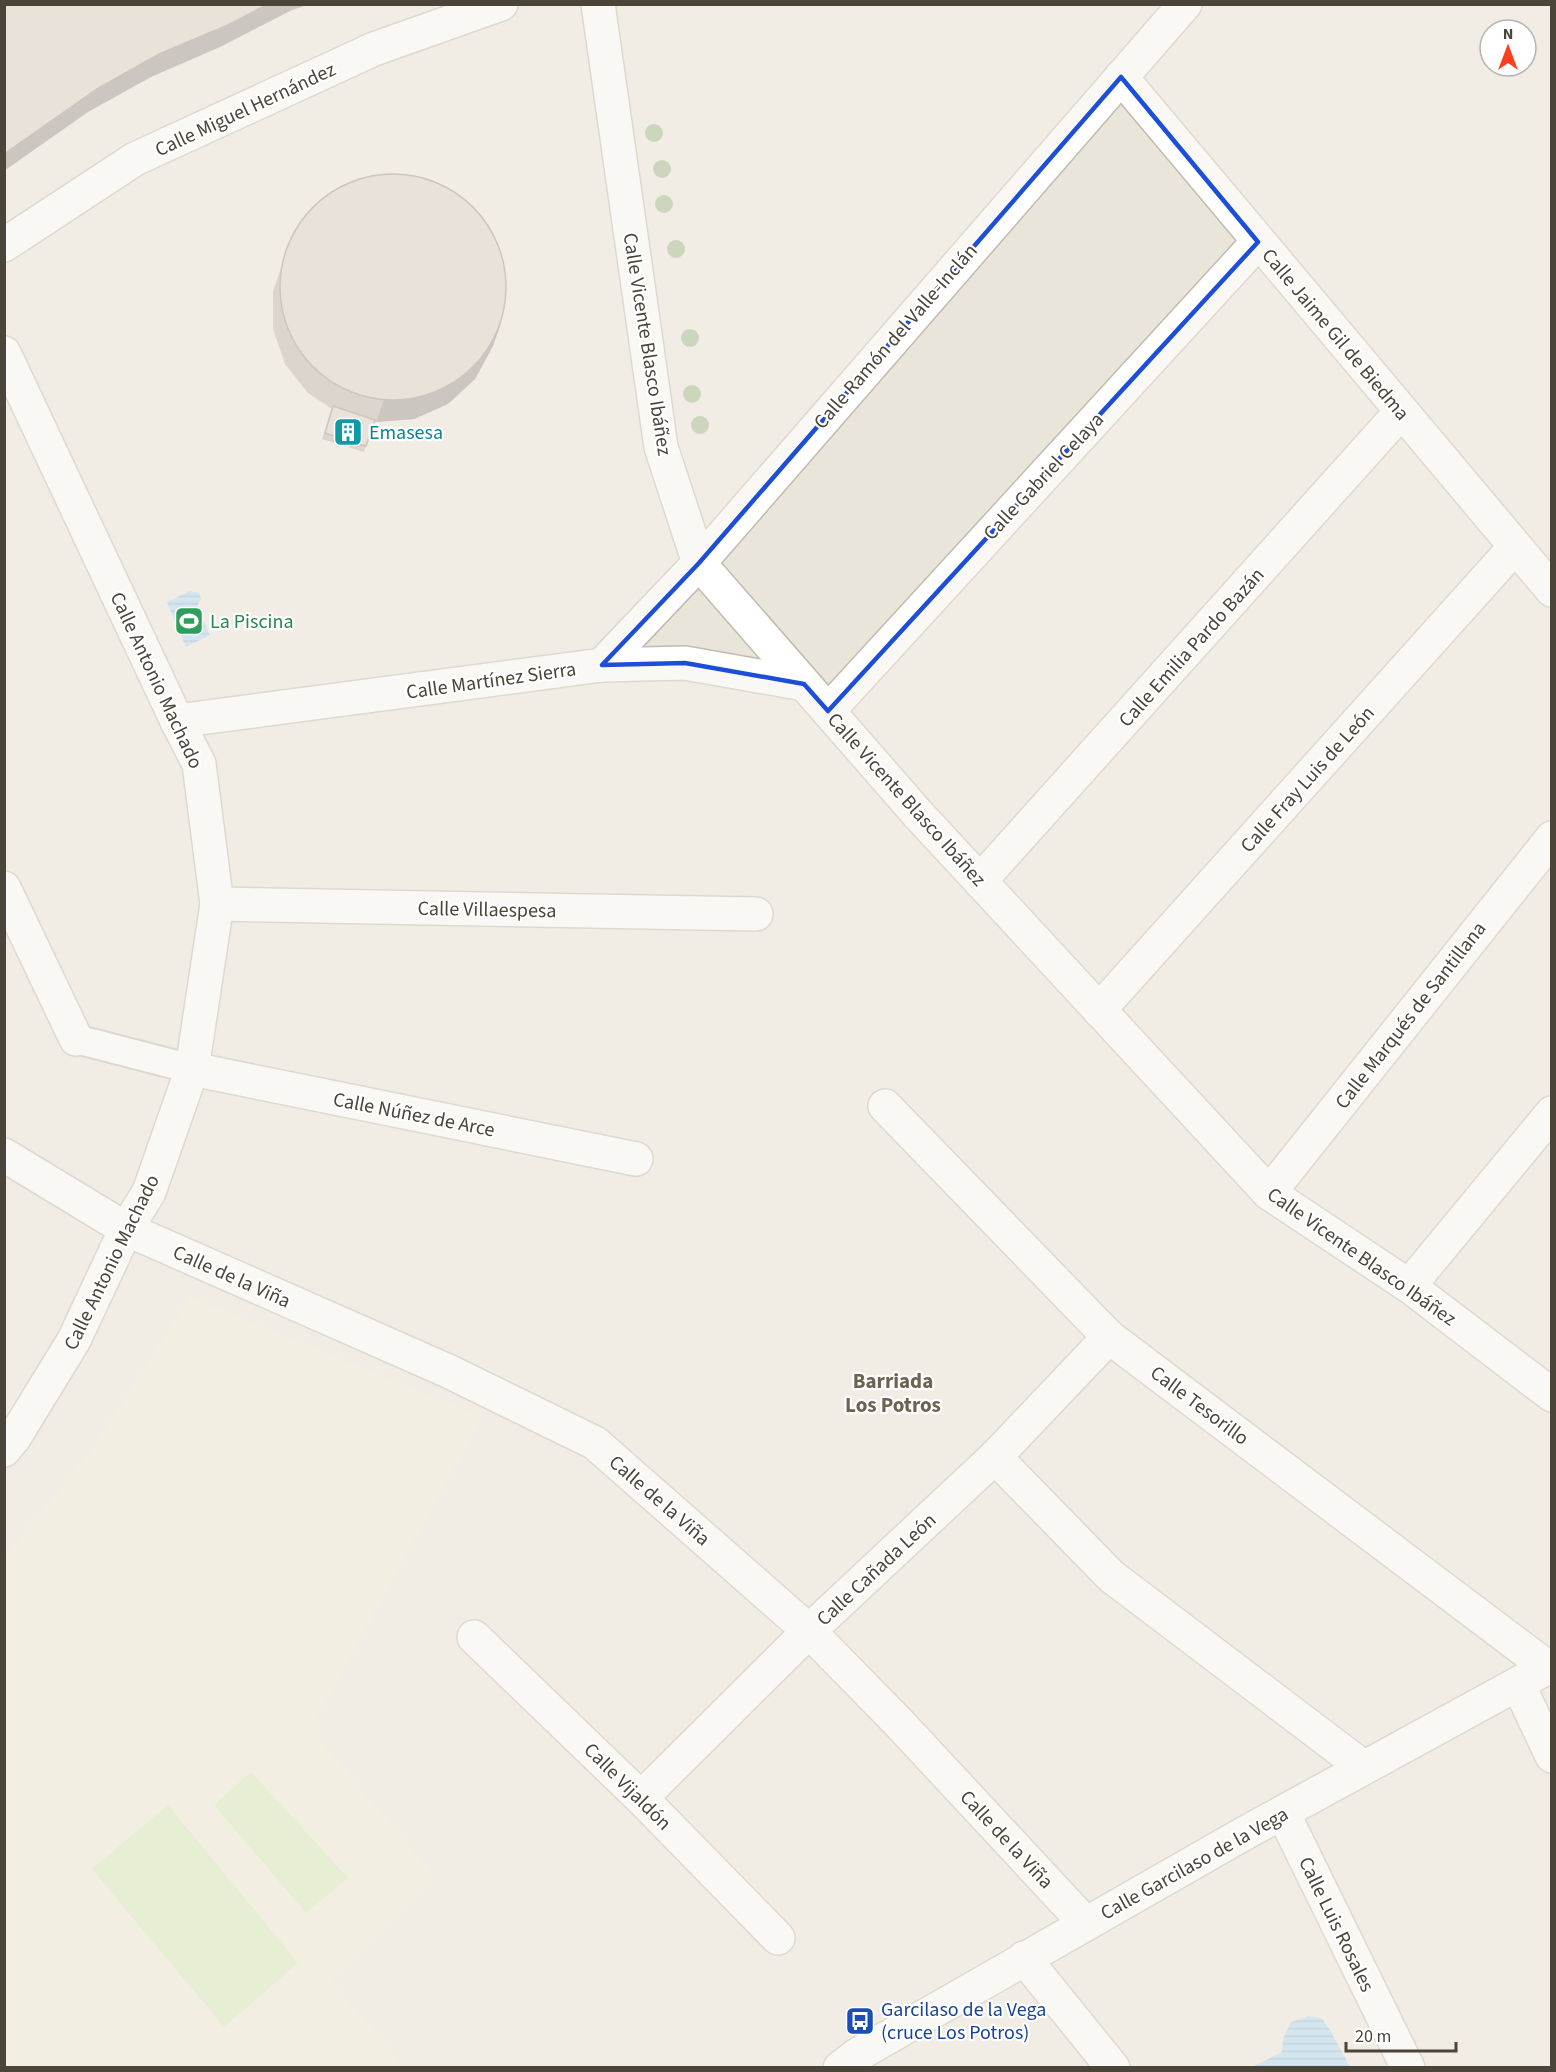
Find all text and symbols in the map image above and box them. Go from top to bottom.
north arrow [1478,18,1538,78]
text: N [1503,23,1513,45]
street label: Calle Miguel Hernández [150,56,340,164]
street label: Calle Vicente Blasco Ibáñez [616,231,678,458]
street label: Calle Ramón del Valle-Inclán [807,238,984,435]
street label: Calle Jaime Gil de Biedma [1255,243,1416,427]
street label: Calle Gabriel Celaya [977,407,1110,547]
building icon: Emasesa [332,416,364,448]
place label: Emasesa [369,419,443,447]
street label: Calle Emilia Pardo Bazán [1112,562,1271,734]
street label: Calle Antonio Machado [103,587,209,773]
sports icon: La Piscina [173,605,205,637]
place label: La Piscina [210,608,293,636]
street label: Calle Martínez Sierra [404,655,578,707]
street label: Calle Fray Luis de León [1234,700,1381,859]
street label: Calle Vicente Blasco Ibáñez [821,707,992,893]
street label: Calle Villaespesa [417,895,557,925]
street label: Calle Marqués de Santillana [1329,916,1493,1115]
street label: Calle Núñez de Arce [331,1086,497,1144]
street label: Calle Antonio Machado [57,1170,167,1355]
street label: Calle Vicente Blasco Ibáñez [1261,1181,1462,1333]
street label: Calle de la Viña [168,1238,295,1315]
street label: Calle Tesorillo [1144,1359,1255,1452]
district label: Barriada Los Potros [845,1366,941,1420]
street label: Calle de la Viña [603,1449,716,1553]
street label: Calle Cañada León [811,1507,943,1633]
street label: Calle Vijaldón [577,1737,677,1837]
street label: Calle de la Viña [953,1784,1059,1895]
street label: Calle Garcilaso de la Vega [1095,1800,1294,1927]
street label: Calle Luis Rosales [1291,1852,1381,1997]
place label: Garcilaso de la Vega (cruce Los Potros) [881,1996,1046,2047]
bus stop icon: Garcilaso de la Vega (cruce Los Potros) [844,2005,876,2037]
scale bar [1346,2015,1456,2053]
text: 20 m [1355,2024,1391,2049]

